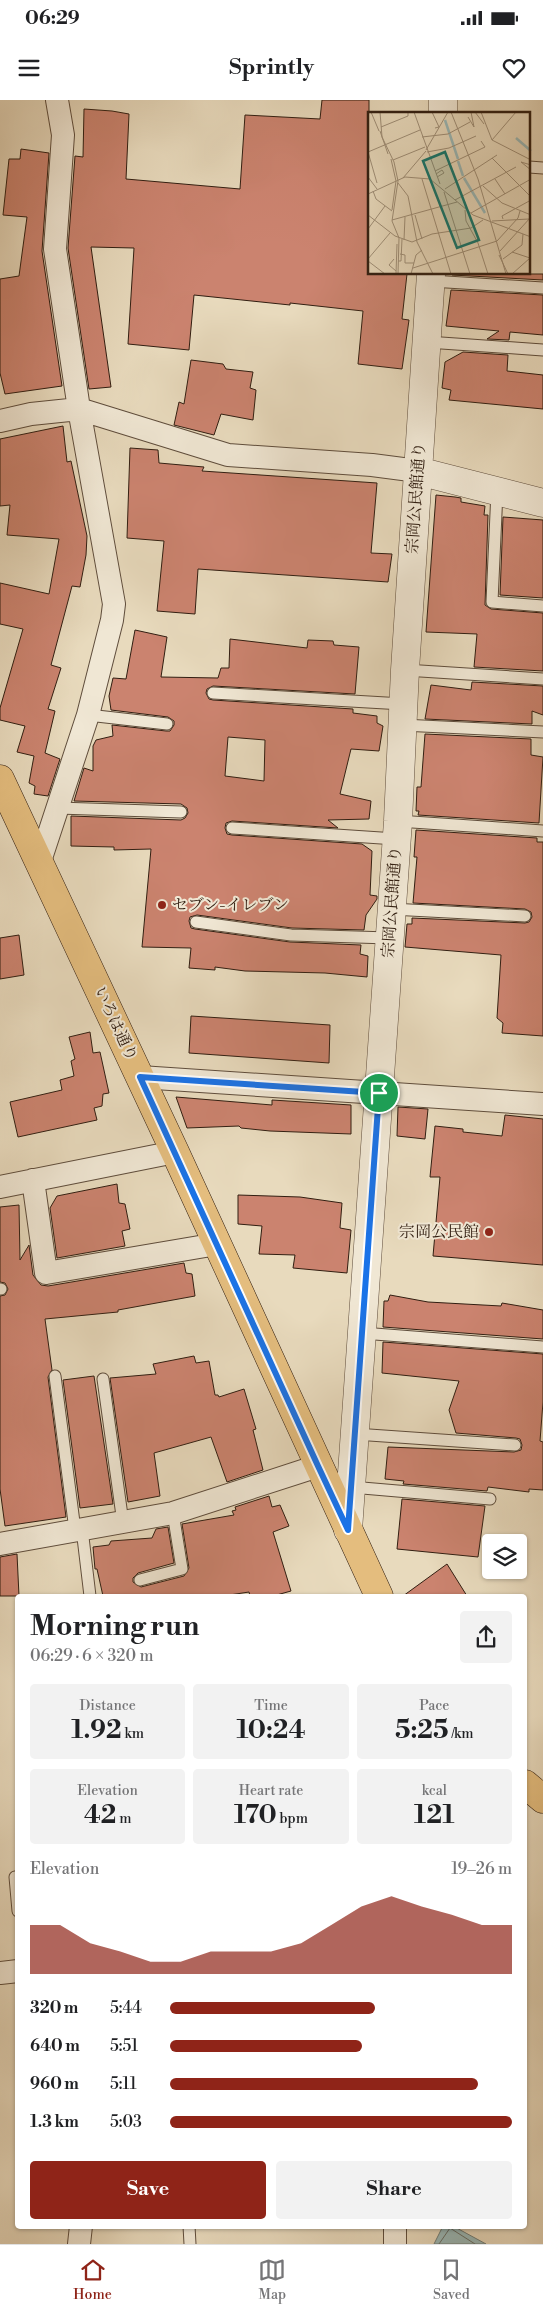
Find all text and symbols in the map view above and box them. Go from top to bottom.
text: 06:29 [25,6,80,30]
icon: menu [15,54,43,82]
text: Sprintly [229,54,314,81]
icon: heart [500,54,528,82]
inset map [368,112,530,275]
street label: 宗岡公民館通り [402,441,430,555]
street label: 宗岡公民館通り [378,845,406,959]
place label: セブン-イレブン [172,895,289,915]
marker: セブン-イレブン [156,899,168,911]
street label: いろは通り [90,984,142,1064]
pin [358,1072,400,1114]
icon: arrive [365,1079,393,1107]
place label: 宗岡公民館 [399,1222,479,1242]
marker: 宗岡公民館 [483,1226,495,1238]
map controls [482,1534,527,1579]
button: layers [482,1534,527,1579]
text: Morning run [30,1609,199,1644]
button: share [460,1611,512,1663]
text: 06:29 · 6 × 320 m [30,1646,153,1666]
text: Distance [79,1697,136,1715]
text: Time [254,1697,288,1715]
text: Pace [419,1697,449,1715]
text: 1.92 [71,1715,122,1746]
text: 10:24 [237,1715,305,1746]
text: 5:25 [395,1715,449,1746]
text: km [122,1725,144,1743]
text: /km [449,1725,474,1743]
text: Elevation [77,1782,138,1800]
text: Heart rate [239,1782,303,1800]
text: kcal [422,1782,447,1800]
text: 42 [84,1800,116,1831]
text: 170 [234,1800,277,1831]
text: 121 [414,1800,455,1831]
text: m [116,1810,131,1828]
text: bpm [277,1810,308,1828]
text: Elevation [30,1859,99,1879]
text: 19–26 m [451,1859,512,1879]
text: 320 m [30,1998,78,2018]
text: 5:44 [110,1998,142,2018]
text: 640 m [30,2036,80,2056]
text: 5:51 [110,2036,138,2056]
text: 960 m [30,2074,79,2094]
text: 5:11 [110,2074,137,2094]
text: 1.3 km [30,2112,79,2132]
text: 5:03 [110,2112,142,2132]
button: Save [30,2161,266,2219]
button: Share [276,2161,512,2219]
tab: Home [73,2256,112,2304]
tab: Map [258,2256,286,2304]
tab: Saved [433,2256,470,2304]

